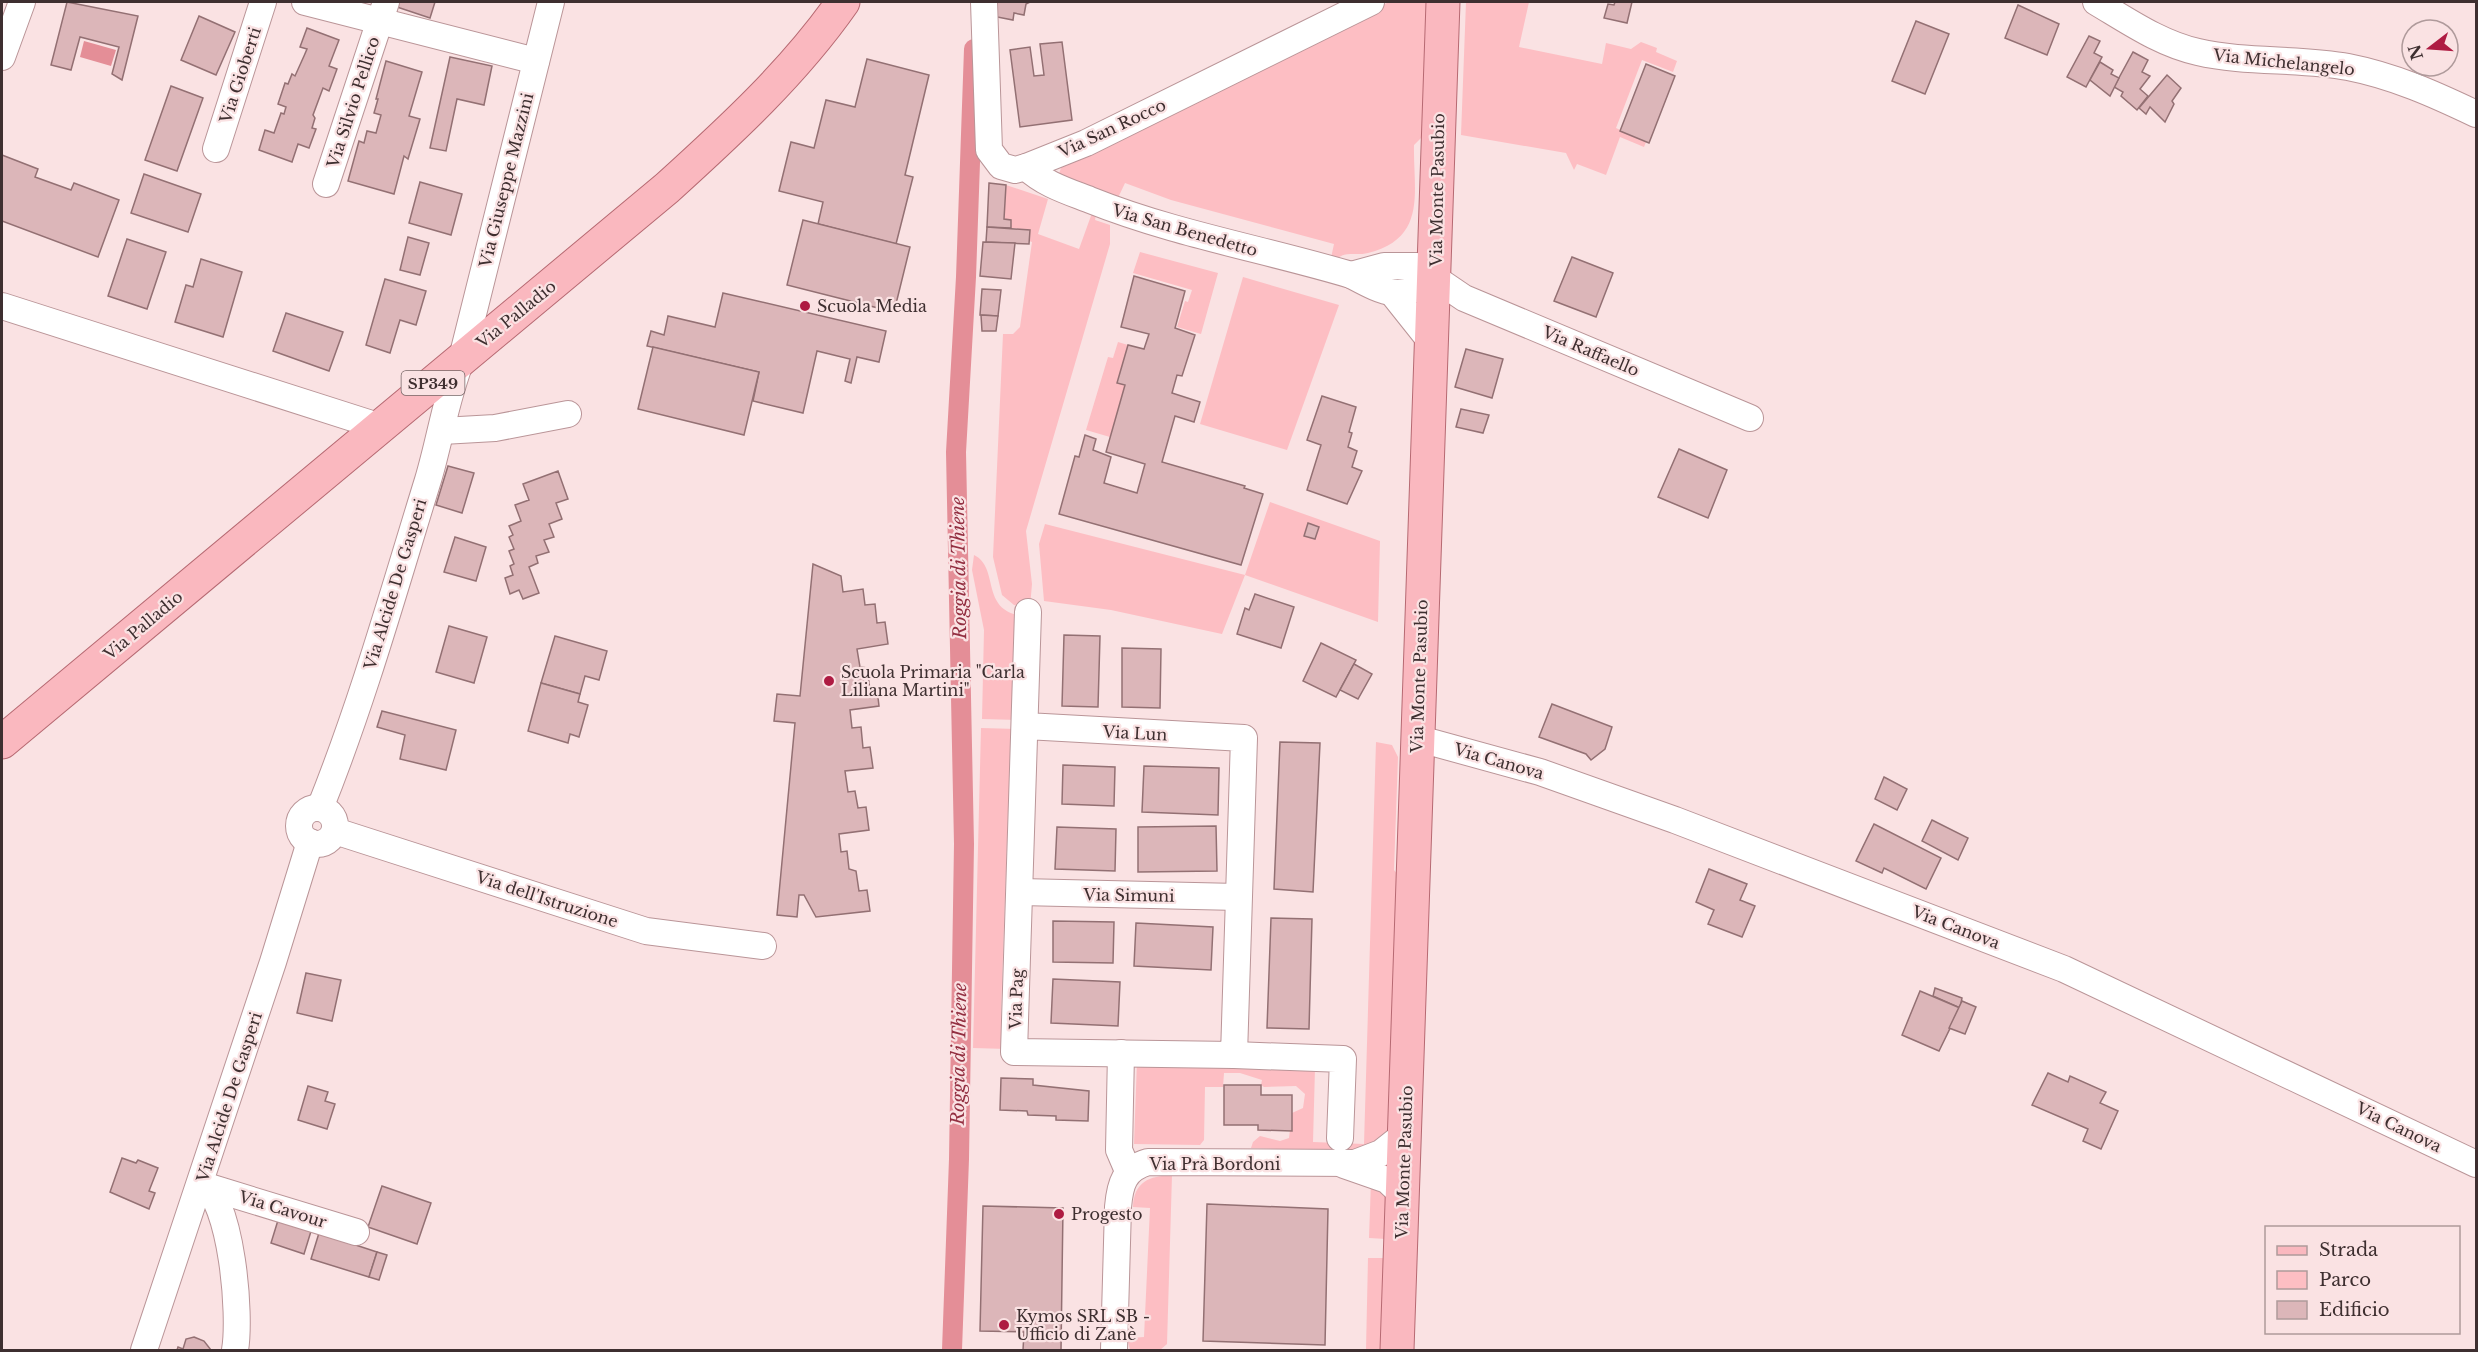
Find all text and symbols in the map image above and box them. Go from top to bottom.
north arrow [2400,18,2460,78]
street label: Via Gioberti [215,24,265,126]
street label: Via Silvio Pellico [322,34,384,171]
text: N [2404,42,2427,63]
street label: Via Michelangelo [2211,45,2356,79]
street label: Via Giuseppe Mazzini [474,90,538,270]
street label: Via San Rocco [1054,94,1169,162]
street label: Via Monte Pasubio [1426,113,1448,268]
street label: Via San Benedetto [1109,199,1260,260]
street label: Via Palladio [471,276,560,353]
place label: Scuola Media [817,296,927,316]
marker: Scuola Media [798,299,812,313]
street label: Via Raffaello [1539,321,1642,380]
road number: SP349 [402,371,464,395]
street label: Via Alcide De Gasperi [359,496,431,673]
water label: Roggia di Thiene [947,497,971,640]
street label: Via Palladio [99,586,187,664]
street label: Via Monte Pasubio [1406,599,1432,754]
place label: Scuola Primaria "Carla Liliana Martini" [841,662,1025,700]
marker: Scuola Primaria "Carla Liliana Martini" [822,674,836,688]
street label: Via Lun [1101,721,1168,745]
street label: Via Canova [1451,738,1546,783]
street label: Via dell'Istruzione [472,866,621,931]
street label: Via Simuni [1082,884,1175,906]
street label: Via Canova [1908,901,2003,953]
street label: Via Pag [1005,968,1027,1031]
water label: Roggia di Thiene [947,983,971,1126]
street label: Via Alcide De Gasperi [192,1009,266,1186]
street label: Via Monte Pasubio [1391,1085,1417,1240]
street label: Via Canova [2352,1097,2445,1156]
street label: Via Prà Bordoni [1149,1154,1281,1174]
street label: Via Cavour [236,1186,330,1232]
place label: Progesto [1071,1204,1142,1224]
marker: Progesto [1052,1207,1066,1221]
legend [2265,1226,2460,1334]
text: Strada [2319,1239,2378,1261]
text: Parco [2319,1269,2371,1291]
text: Edificio [2319,1299,2390,1321]
place label: Kymos SRL SB - Ufficio di Zanè [1016,1306,1150,1344]
marker: Kymos SRL SB - Ufficio di Zanè [997,1318,1011,1332]

